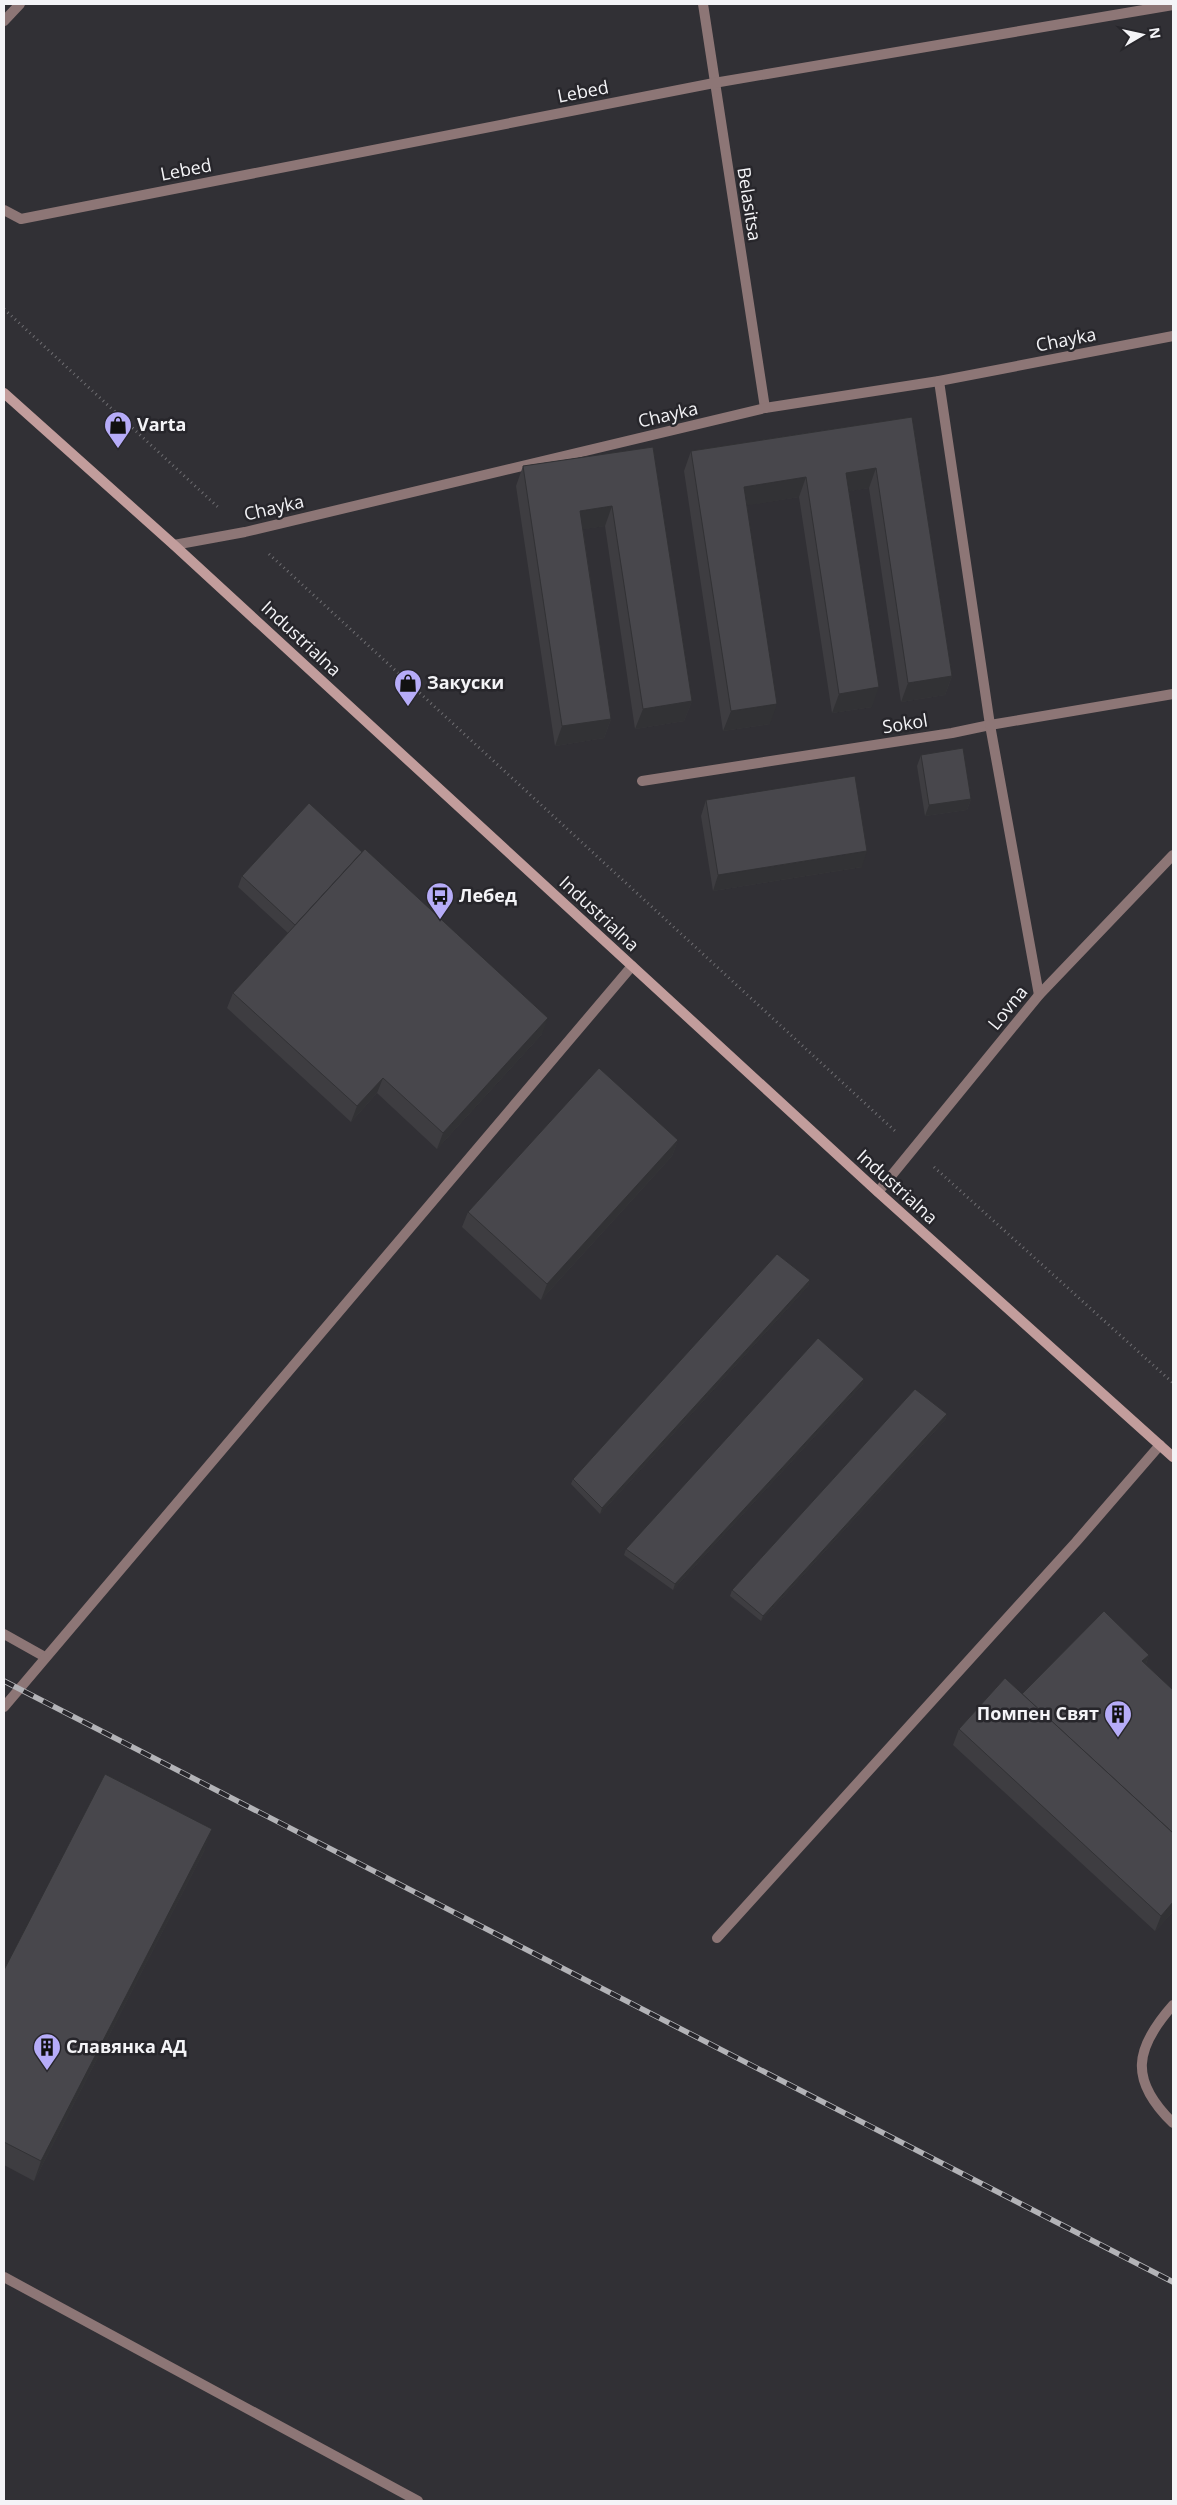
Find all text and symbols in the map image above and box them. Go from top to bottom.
north arrow [1117,10,1167,60]
text: N [1145,26,1166,40]
street label: Lebed [555,74,610,108]
street label: Lebed [158,152,213,186]
street label: Belasitsa [732,165,768,242]
street label: Chayka [1034,321,1098,357]
street label: Chayka [635,395,700,433]
shop icon: Varta [103,410,133,449]
place label: Varta [137,412,186,436]
street label: Chayka [241,488,306,526]
street label: Industrialna [257,595,347,681]
shop icon: Закуски [393,668,423,707]
place label: Закуски [427,670,504,694]
street label: Sokol [880,708,929,738]
street label: Industrialna [555,870,645,956]
bus stop icon: Лебед [425,881,455,920]
place label: Лебед [459,883,517,907]
street label: Lovna [982,980,1032,1034]
street label: Industrialna [852,1144,943,1229]
building icon: Помпен Свят [1103,1699,1133,1738]
place label: Помпен Свят [977,1701,1099,1725]
building icon: Славянка АД [32,2032,62,2071]
place label: Славянка АД [66,2034,187,2058]

